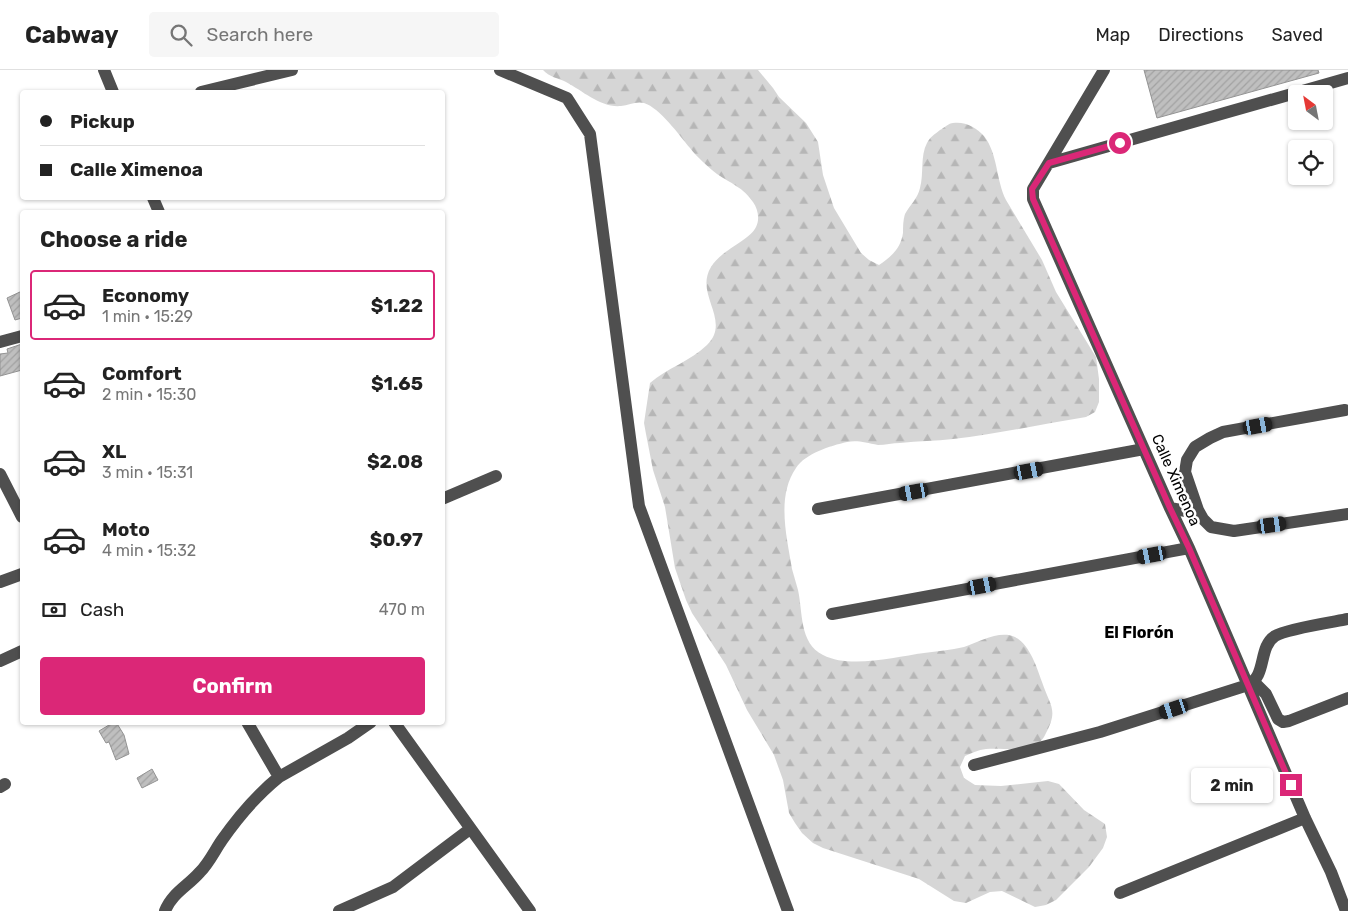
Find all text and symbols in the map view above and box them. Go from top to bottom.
search box [149,12,499,57]
text: Cabway [25,21,119,49]
icon: search [167,21,195,49]
text: Search here [207,23,313,46]
text: Map [1095,24,1130,46]
text: Directions [1158,24,1244,46]
text: Saved [1272,24,1323,46]
north arrow [1288,85,1332,130]
map controls [1288,85,1333,185]
text: Pickup [70,110,135,133]
route start [1109,132,1131,154]
button: locate [1288,140,1333,185]
text: Calle Ximenoa [70,158,203,181]
text: Choose a ride [40,226,187,253]
icon: car [42,283,87,328]
text: Economy [102,284,189,307]
text: $1.22 [371,294,423,317]
text: 1 min · 15:29 [102,307,193,326]
icon: car [42,361,87,406]
text: Comfort [102,362,182,385]
text: $1.65 [371,372,423,395]
text: 2 min · 15:30 [102,385,196,404]
car [1241,416,1274,436]
street label: Calle Ximenoa [1148,431,1204,529]
icon: car [42,439,87,484]
text: XL [102,440,126,463]
text: $2.08 [367,450,423,473]
car [1012,461,1045,481]
text: 3 min · 15:31 [102,463,193,482]
car [897,482,930,502]
car [1256,515,1287,535]
icon: car [42,517,87,562]
text: Moto [102,518,150,541]
text: $0.97 [370,528,423,551]
text: 4 min · 15:32 [102,541,196,560]
car [1135,545,1168,565]
car [965,576,998,596]
icon: cash [40,596,68,624]
text: Cash [80,598,124,621]
text: 470 m [379,600,425,619]
district label: El Florón [1104,623,1174,642]
button: Confirm [40,657,425,715]
car [1157,697,1190,721]
callout: 2 min [1191,768,1274,802]
route end [1280,774,1302,796]
text: 2 min [1210,776,1254,795]

